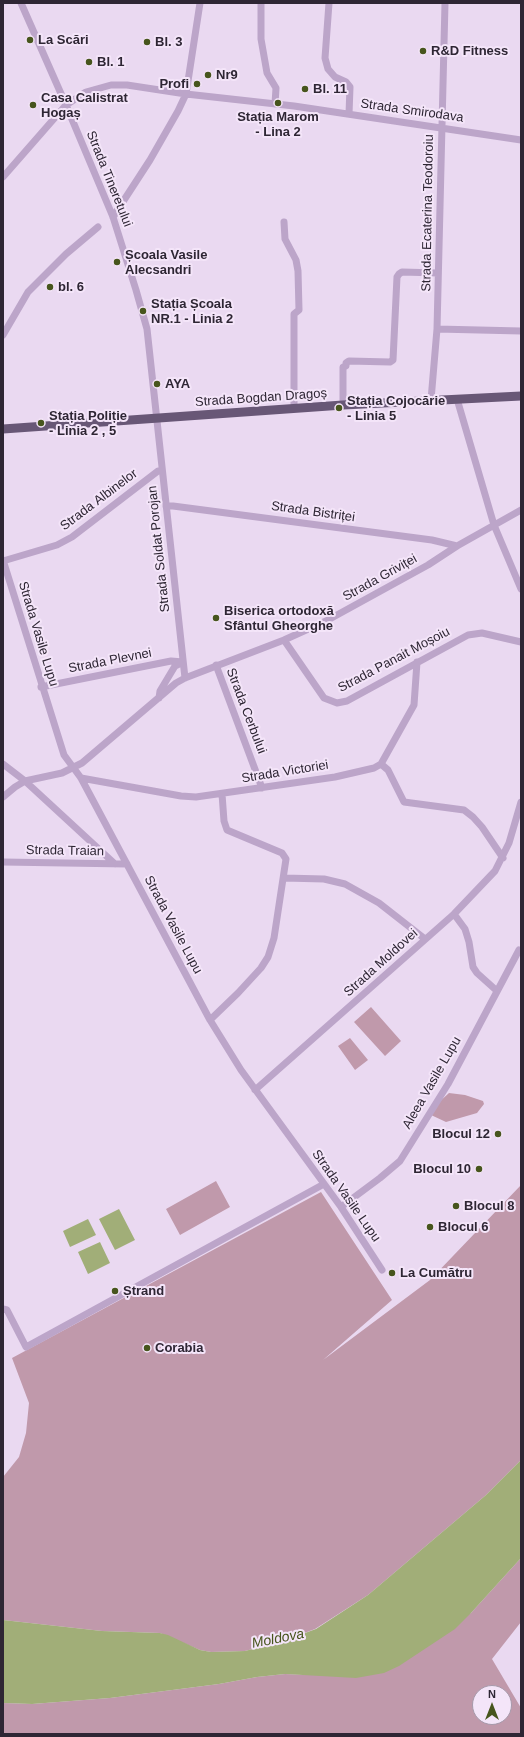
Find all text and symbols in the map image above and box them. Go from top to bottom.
place label: La Scări [38,32,89,48]
place label: Bl. 3 [155,34,182,50]
marker: La Scări [25,35,35,45]
marker: Bl. 3 [142,37,152,47]
place label: R&D Fitness [431,43,508,59]
marker: R&D Fitness [418,46,428,56]
place label: Bl. 1 [97,54,124,70]
marker: Bl. 1 [84,57,94,67]
place label: Nr9 [216,67,238,83]
marker: Nr9 [203,70,213,80]
place label: Profi [159,76,189,92]
marker: Profi [192,79,202,89]
place label: Bl. 11 [313,81,347,97]
marker: Bl. 11 [300,84,310,94]
place label: Casa Calistrat Hogaș [41,90,128,121]
street label: Strada Smirodava [359,96,465,126]
marker: Stația Marom - Lina 2 [273,98,283,108]
marker: Casa Calistrat Hogaș [28,100,38,110]
place label: Stația Marom - Lina 2 [237,109,319,140]
street label: Strada Tineretului [83,129,135,229]
street label: Strada Ecaterina Teodoroiu [419,134,437,292]
place label: Școala Vasile Alecsandri [125,247,207,278]
marker: Școala Vasile Alecsandri [112,257,122,267]
place label: bl. 6 [58,279,84,295]
marker: bl. 6 [45,282,55,292]
place label: Stația Școala NR.1 - Linia 2 [151,296,233,327]
marker: Stația Școala NR.1 - Linia 2 [138,306,148,316]
place label: AYA [165,376,190,392]
marker: AYA [152,379,162,389]
street label: Strada Bogdan Dragoș [194,386,328,410]
place label: Stația Cojocărie - Linia 5 [347,393,445,424]
marker: Stația Cojocărie - Linia 5 [334,403,344,413]
place label: Stația Poliție - Linia 2 , 5 [49,408,127,439]
marker: Stația Poliție - Linia 2 , 5 [36,418,46,428]
street label: Strada Albinelor [57,466,141,534]
street label: Strada Soldat Porojan [145,485,173,613]
street label: Strada Bistriței [270,498,356,526]
street label: Strada Griviței [340,551,420,605]
street label: Strada Vasile Lupu [15,580,61,688]
place label: Biserica ortodoxă Sfântul Gheorghe [224,603,334,634]
marker: Biserica ortodoxă Sfântul Gheorghe [211,613,221,623]
street label: Strada Panait Moșoiu [335,624,453,696]
street label: Strada Plevnei [67,645,153,677]
street label: Strada Cerbului [223,666,269,756]
street label: Strada Victoriei [240,757,330,787]
street label: Strada Traian [26,843,104,859]
street label: Strada Vasile Lupu [141,873,205,977]
street label: Strada Moldovei [341,926,421,1000]
street label: Aleea Vasile Lupu [399,1034,465,1132]
place label: Blocul 12 [432,1126,490,1142]
marker: Blocul 12 [493,1129,503,1139]
street label: Strada Vasile Lupu [308,1147,384,1245]
place label: Blocul 10 [413,1161,471,1177]
marker: Blocul 10 [474,1164,484,1174]
place label: Blocul 8 [464,1198,515,1214]
marker: Blocul 8 [451,1201,461,1211]
place label: Blocul 6 [438,1219,489,1235]
marker: Blocul 6 [425,1222,435,1232]
place label: La Cumătru [400,1265,472,1281]
marker: La Cumătru [387,1268,397,1278]
place label: Ștrand [123,1283,164,1299]
marker: Ștrand [110,1286,120,1296]
place label: Corabia [155,1340,203,1356]
marker: Corabia [142,1343,152,1353]
water label: Moldova [250,1626,306,1652]
north arrow [472,1685,512,1725]
text: N [488,1688,496,1700]

